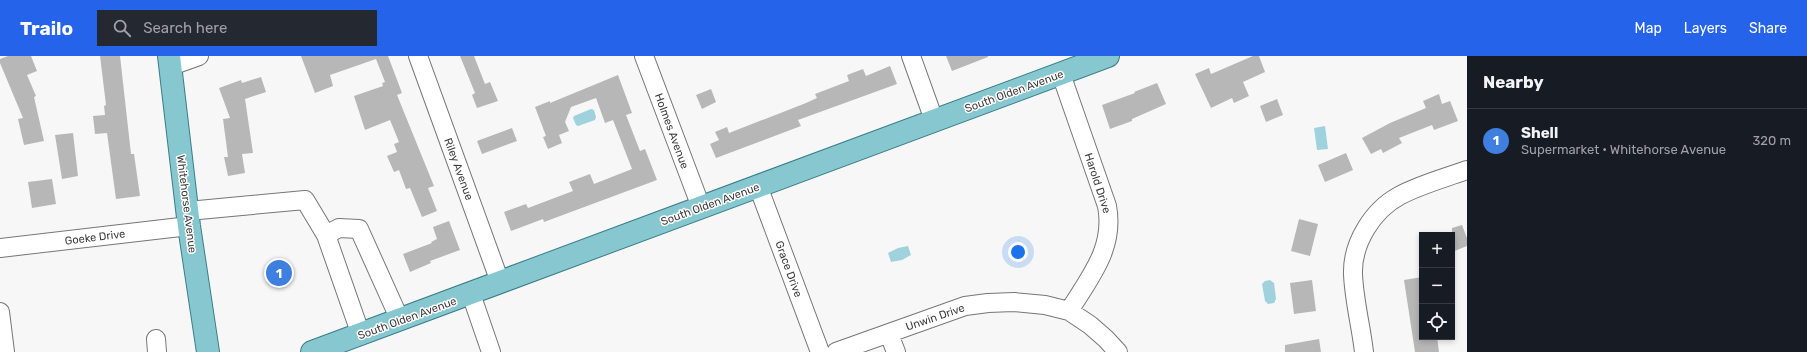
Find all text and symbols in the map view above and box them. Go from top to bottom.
search box [97,10,377,46]
text: Trailo [20,17,73,40]
icon: search [111,17,133,39]
text: Search here [143,19,227,37]
text: Map [1635,20,1662,37]
text: Layers [1684,20,1727,37]
text: Share [1749,20,1787,37]
street label: South Olden Avenue [963,68,1065,115]
text: Nearby [1483,72,1544,92]
street label: Holmes Avenue [652,92,691,171]
text: Shell [1521,124,1558,142]
text: 1 [1493,133,1499,148]
text: 320 m [1753,133,1791,148]
street label: Riley Avenue [441,136,476,202]
text: Supermarket · Whitehorse Avenue [1521,142,1726,157]
street label: Harold Drive [1082,151,1113,215]
street label: Whitehorse Avenue [174,154,199,254]
street label: South Olden Avenue [659,181,761,228]
street label: Goeke Drive [64,227,126,248]
map controls [1419,232,1455,340]
button: + [1419,232,1455,268]
street label: Grace Drive [772,239,805,299]
your location [1008,242,1028,262]
pin: 1 [266,258,292,288]
button: − [1419,268,1455,304]
street label: South Olden Avenue [356,295,458,342]
street label: Unwin Drive [904,301,966,334]
button: locate [1419,304,1455,340]

